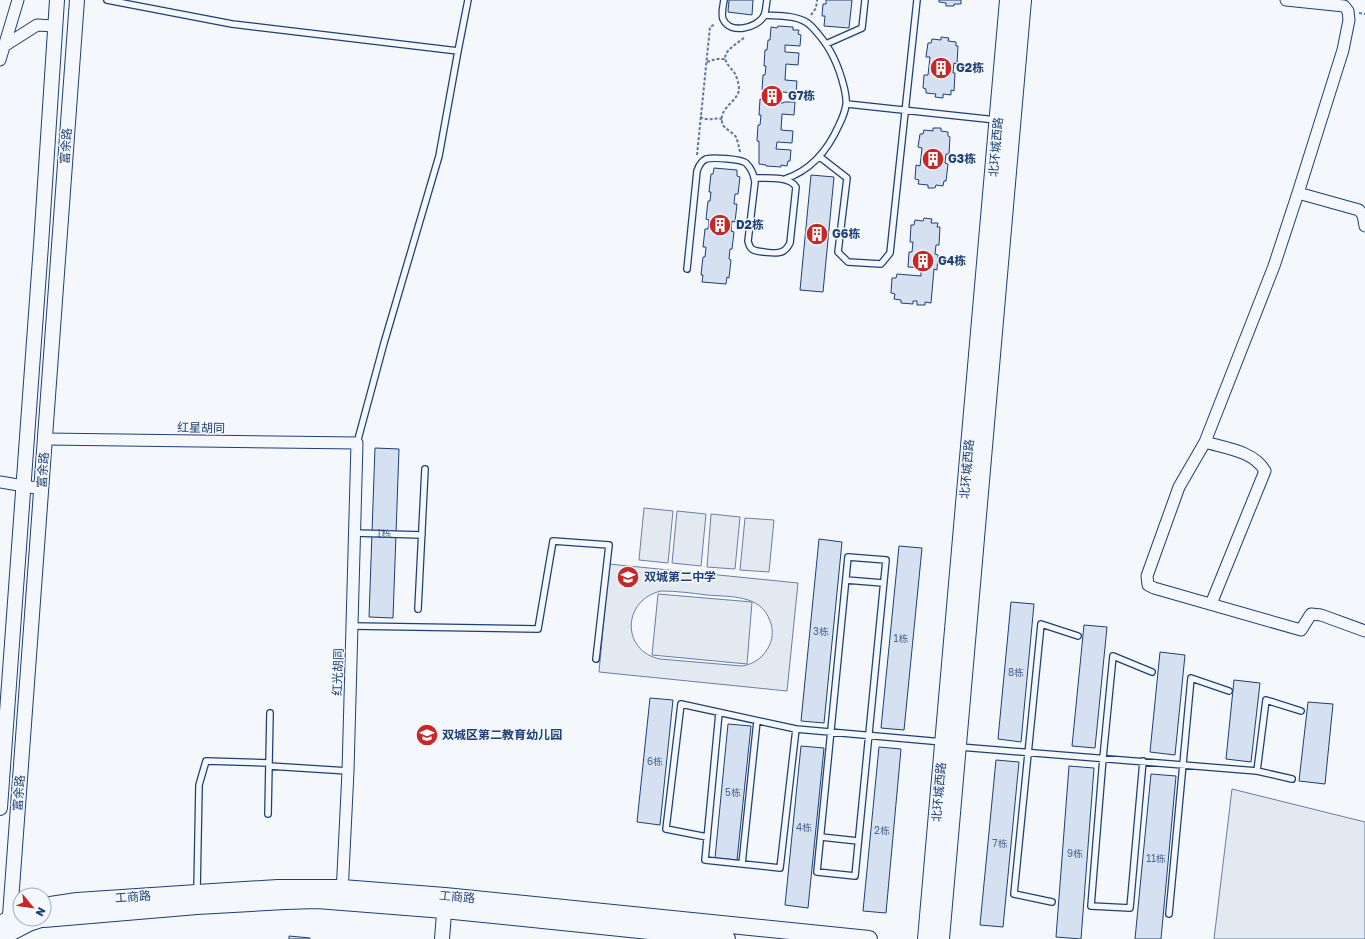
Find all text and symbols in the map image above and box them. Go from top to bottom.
building icon: G2栋 [928,55,954,81]
place label: G2栋 [956,60,984,75]
building icon: G7栋 [759,83,785,109]
place label: G7栋 [788,88,815,103]
street label: 北环城西路 [985,116,1006,178]
street label: 富余路 [57,127,74,164]
building icon: G3栋 [920,146,946,172]
place label: G3栋 [948,151,976,166]
building icon: D2栋 [707,212,733,238]
place label: D2栋 [736,217,764,232]
building icon: G6栋 [804,221,830,247]
place label: G6栋 [832,226,860,241]
building icon: G4栋 [910,248,936,274]
place label: G4栋 [938,253,966,268]
street label: 红星胡同 [177,420,225,435]
street label: 北环城西路 [956,438,977,500]
street label: 富余路 [34,451,51,488]
house number: 1栋 [377,527,391,539]
school or university icon: 双城第二中学 [615,564,641,590]
place label: 双城第二中学 [644,569,716,584]
house number: 3栋 [813,625,829,637]
house number: 1栋 [894,632,908,644]
street label: 红光胡同 [329,648,346,696]
house number: 8栋 [1008,666,1024,678]
school or university icon: 双城区第二教育幼儿园 [414,722,440,748]
place label: 双城区第二教育幼儿园 [442,727,562,742]
house number: 6栋 [647,755,663,767]
street label: 北环城西路 [928,761,949,823]
street label: 富余路 [10,774,27,811]
house number: 5栋 [725,786,741,798]
house number: 4栋 [796,821,812,833]
house number: 2栋 [874,824,890,836]
house number: 7栋 [992,837,1008,849]
house number: 9栋 [1067,847,1083,859]
house number: 11栋 [1146,852,1166,864]
north arrow [12,887,52,927]
street label: 工商路 [438,887,476,906]
street label: 工商路 [114,888,151,905]
text: N [33,905,49,919]

